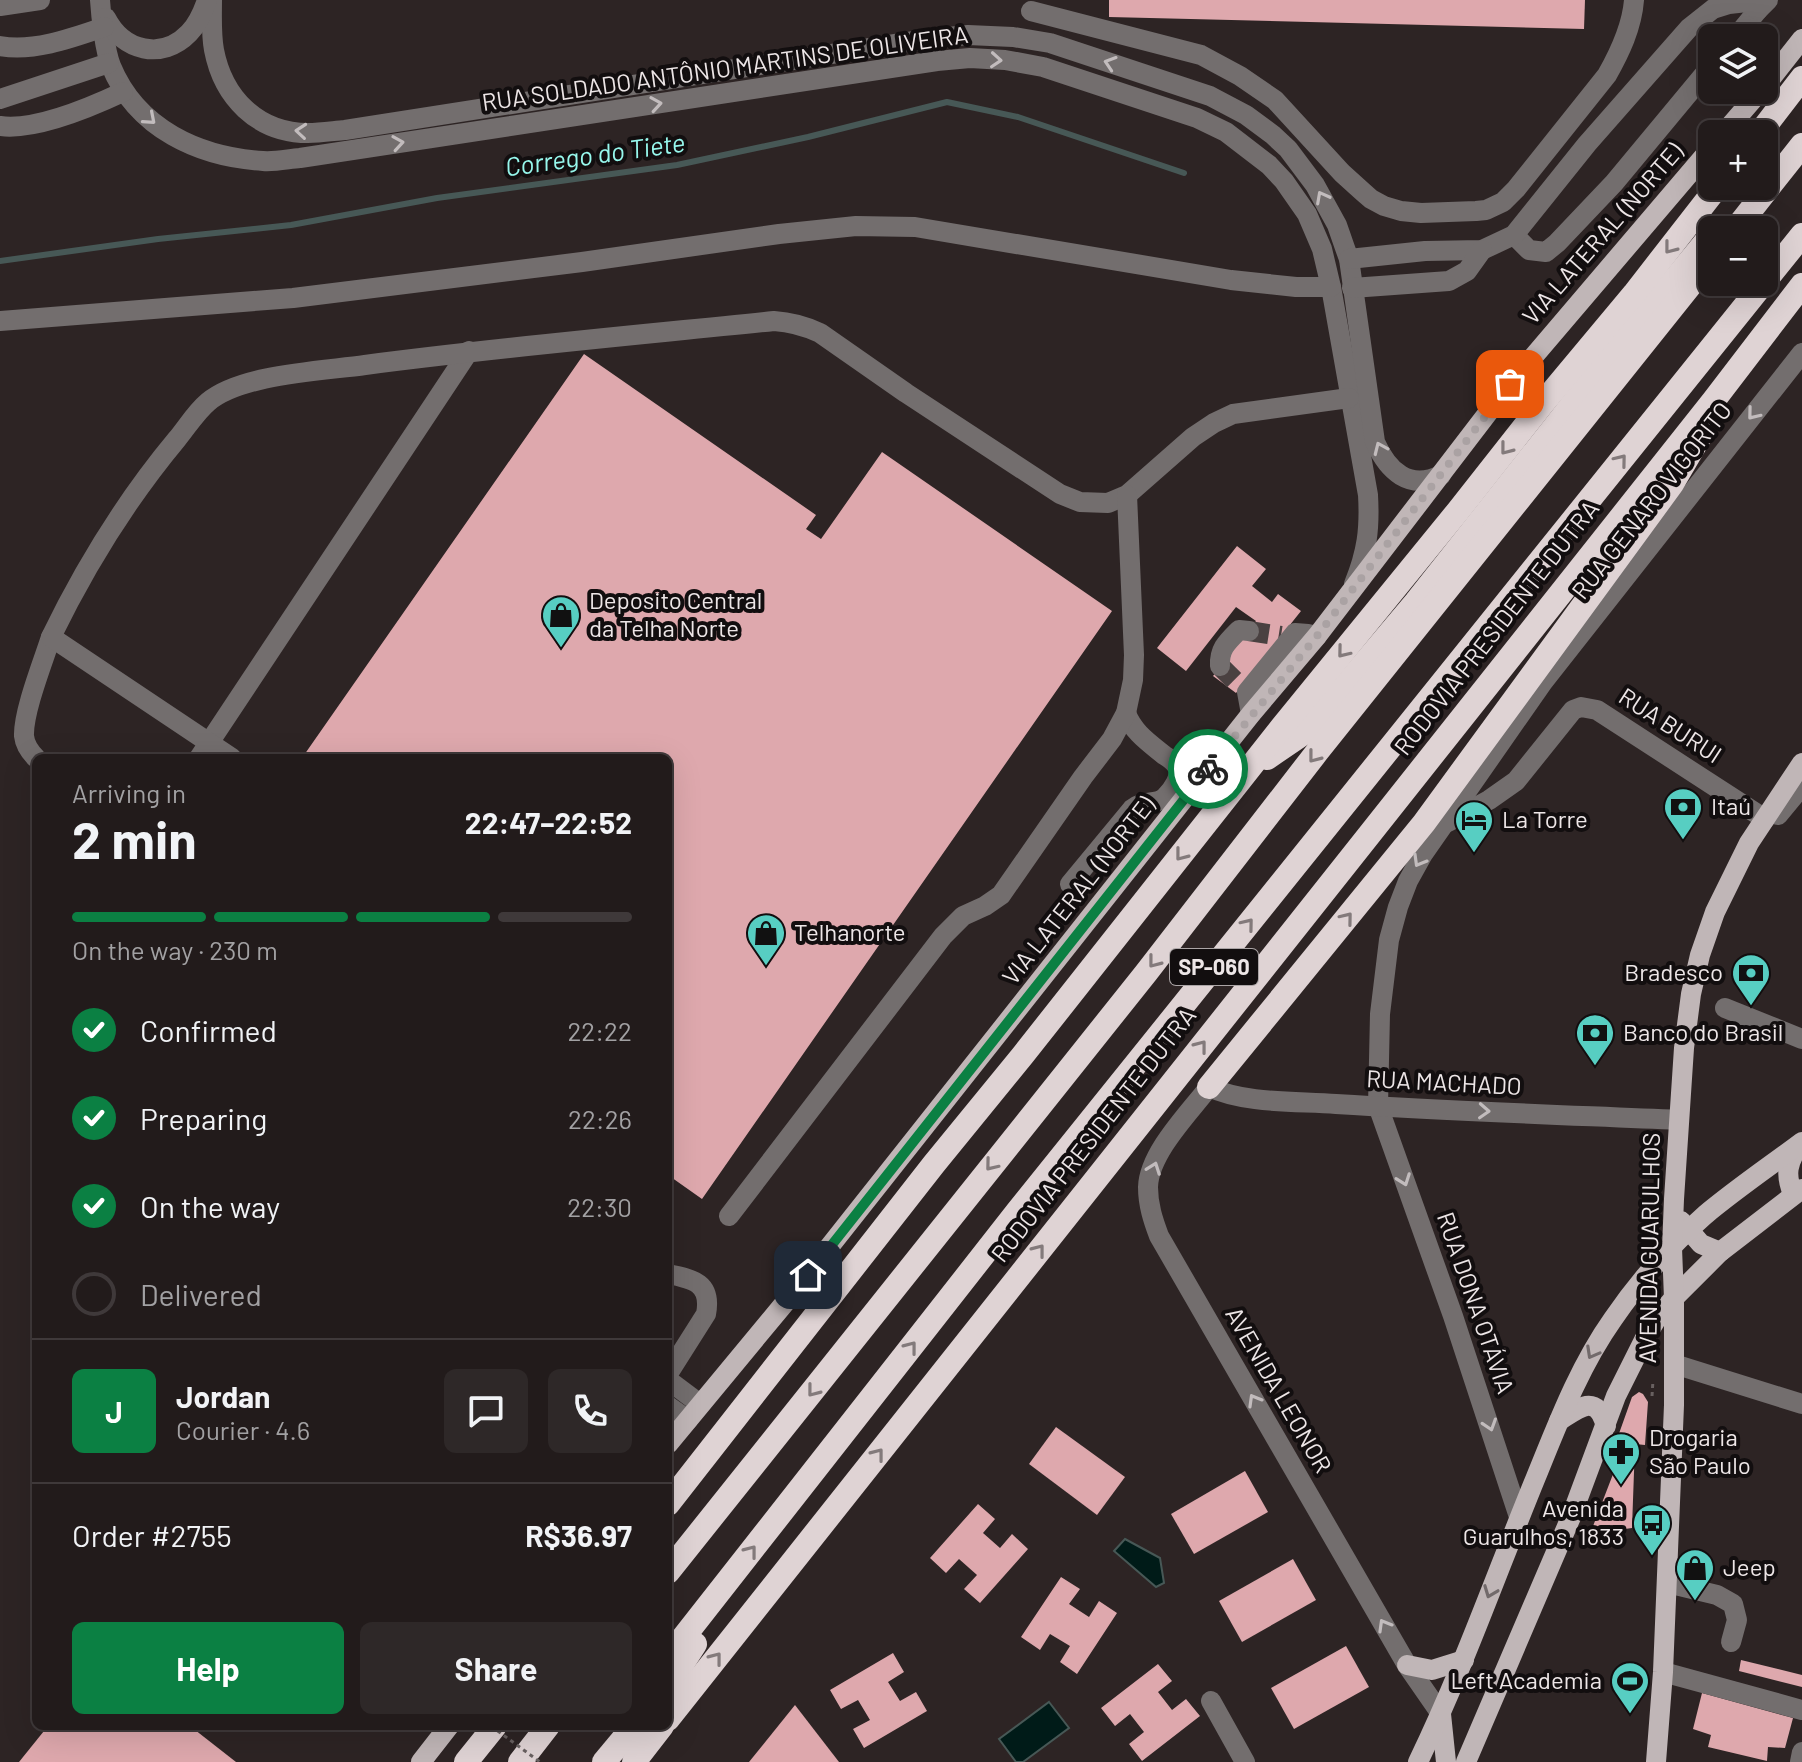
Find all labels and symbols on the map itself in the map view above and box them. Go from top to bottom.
street label: RUA SOLDADO ANTÔNIO MARTINS DE OLIVEIRA [480,19,970,116]
one-way arrow [990,51,1003,68]
one-way arrow [1103,56,1117,72]
one-way arrow [649,96,662,113]
one-way arrow [140,109,155,124]
one-way arrow [294,123,307,140]
water label: Corrego do Tiete [503,126,687,181]
one-way arrow [392,135,405,152]
street label: VIA LATERAL (NORTE) [1515,136,1689,330]
one-way arrow [1317,191,1332,206]
one-way arrow [1666,239,1680,254]
pin [1476,350,1544,418]
street label: RUA GENARO VIGORITO [1565,396,1737,604]
one-way arrow [1749,405,1763,420]
one-way arrow [1502,440,1516,455]
one-way arrow [1374,442,1390,457]
one-way arrow [1611,455,1626,469]
street label: RODOVIA PRESIDENTE DUTRA [1387,494,1604,760]
place label: Deposito Central da Telha Norte [589,585,762,642]
shop icon: Deposito Central da Telha Norte [540,594,582,649]
one-way arrow [1338,643,1353,657]
street label: RUA BURUI [1614,681,1728,769]
courier [1168,729,1248,809]
one-way arrow [1309,748,1323,763]
bank icon: Itaú [1662,786,1704,841]
street label: VIA LATERAL (NORTE) [995,790,1161,990]
place label: Itaú [1711,791,1751,820]
hotel icon: La Torre [1453,799,1495,854]
place label: La Torre [1502,804,1588,833]
one-way arrow [1176,846,1191,860]
one-way arrow [1413,852,1429,867]
shop icon: Telhanorte [745,912,787,967]
one-way arrow [1337,912,1352,927]
place label: Telhanorte [794,917,906,946]
one-way arrow [1238,919,1253,934]
road number: SP-060 [1170,949,1258,985]
bank icon: Bradesco [1730,952,1772,1007]
one-way arrow [1149,953,1164,967]
place label: Bradesco [1624,957,1723,986]
street label: RODOVIA PRESIDENTE DUTRA [984,1001,1201,1267]
bank icon: Banco do Brasil [1574,1012,1616,1067]
place label: Banco do Brasil [1623,1017,1783,1046]
one-way arrow [1191,1040,1205,1055]
street label: RUA MACHADO [1366,1063,1523,1100]
one-way arrow [1478,1103,1491,1120]
street label: AVENIDA GUARULHOS [1632,1132,1665,1364]
one-way arrow [987,1156,1001,1171]
one-way arrow [1144,1162,1160,1176]
one-way arrow [1395,1172,1411,1186]
street label: RUA DONA OTÁVIA [1432,1208,1521,1397]
pin [774,1241,842,1309]
one-way arrow [1029,1245,1044,1259]
street label: AVENIDA LEONOR [1220,1301,1339,1477]
one-way arrow [902,1341,916,1356]
one-way arrow [1586,1344,1602,1359]
one-way arrow [808,1382,822,1397]
one-way arrow [1248,1394,1264,1409]
one-way arrow [1480,1418,1496,1432]
place label: Drogaria São Paulo [1649,1422,1751,1479]
pharmacy icon: Drogaria São Paulo [1600,1431,1642,1486]
one-way arrow [868,1448,882,1463]
place label: Avenida Guarulhos, 1833 [1463,1493,1624,1550]
bus stop icon: Avenida Guarulhos, 1833 [1631,1502,1673,1557]
one-way arrow [741,1545,755,1560]
shop icon: Jeep [1674,1547,1716,1602]
place label: Jeep [1723,1552,1776,1581]
one-way arrow [1483,1584,1500,1598]
one-way arrow [1378,1619,1394,1634]
one-way arrow [707,1652,721,1667]
sports icon: Left Academia [1609,1660,1651,1715]
place label: Left Academia [1451,1665,1602,1694]

